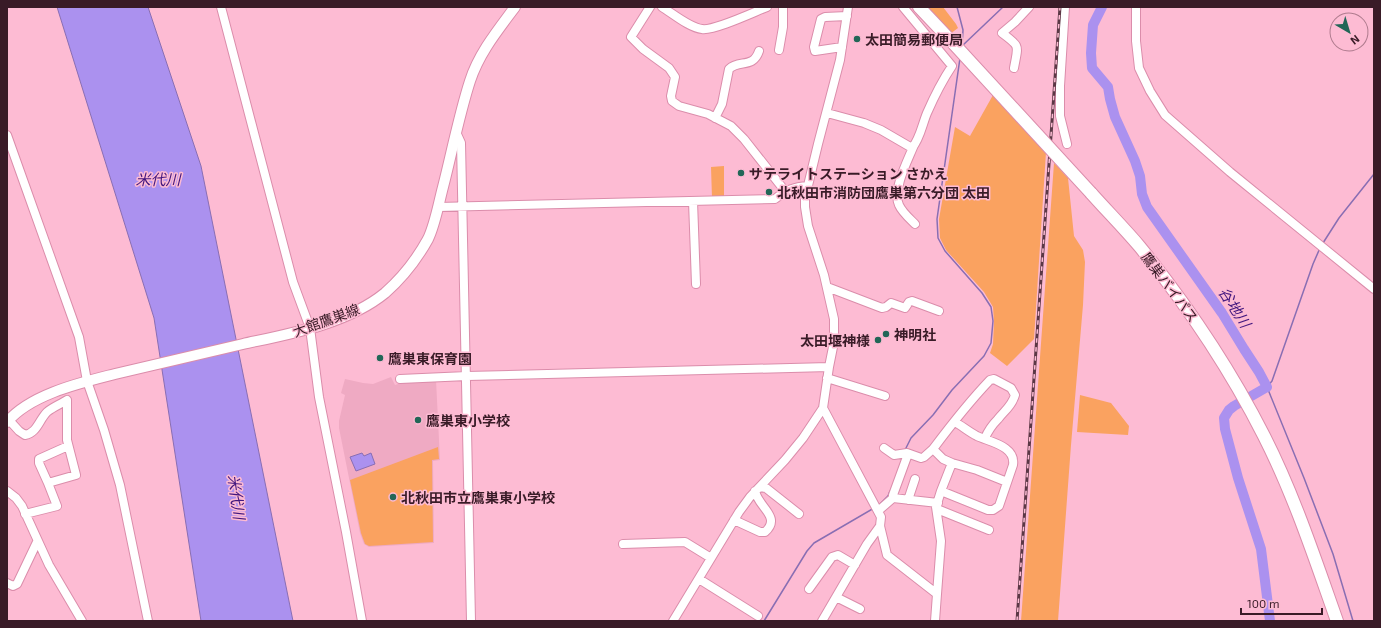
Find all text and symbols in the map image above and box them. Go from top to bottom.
north arrow [1329,12,1369,52]
place label: 太田簡易郵便局 [865,31,963,48]
text: N [1348,33,1363,48]
marker: 太田簡易郵便局 [852,34,862,44]
place label: サテライトステーション さかえ [749,165,948,182]
marker: サテライトステーション さかえ [736,168,746,178]
water label: 米代川 [135,170,182,188]
place label: 北秋田市消防団鷹巣第六分団 太田 [777,184,990,201]
marker: 北秋田市消防団鷹巣第六分団 太田 [764,187,774,197]
street label: 鷹巣バイパス [1138,248,1202,326]
water label: 谷地川 [1215,283,1256,332]
street label: 大館鷹巣線 [290,300,362,340]
place label: 神明社 [894,326,936,343]
marker: 神明社 [881,329,891,339]
place label: 太田堰神様 [800,332,870,349]
marker: 太田堰神様 [873,335,883,345]
place label: 鷹巣東保育園 [388,350,472,367]
marker: 鷹巣東保育園 [375,353,385,363]
place label: 鷹巣東小学校 [426,412,510,429]
marker: 鷹巣東小学校 [413,415,423,425]
water label: 米代川 [225,473,249,523]
place label: 北秋田市立鷹巣東小学校 [401,489,555,506]
marker: 北秋田市立鷹巣東小学校 [388,492,398,502]
scale bar [1241,590,1322,616]
text: 100 m [1247,596,1279,610]

